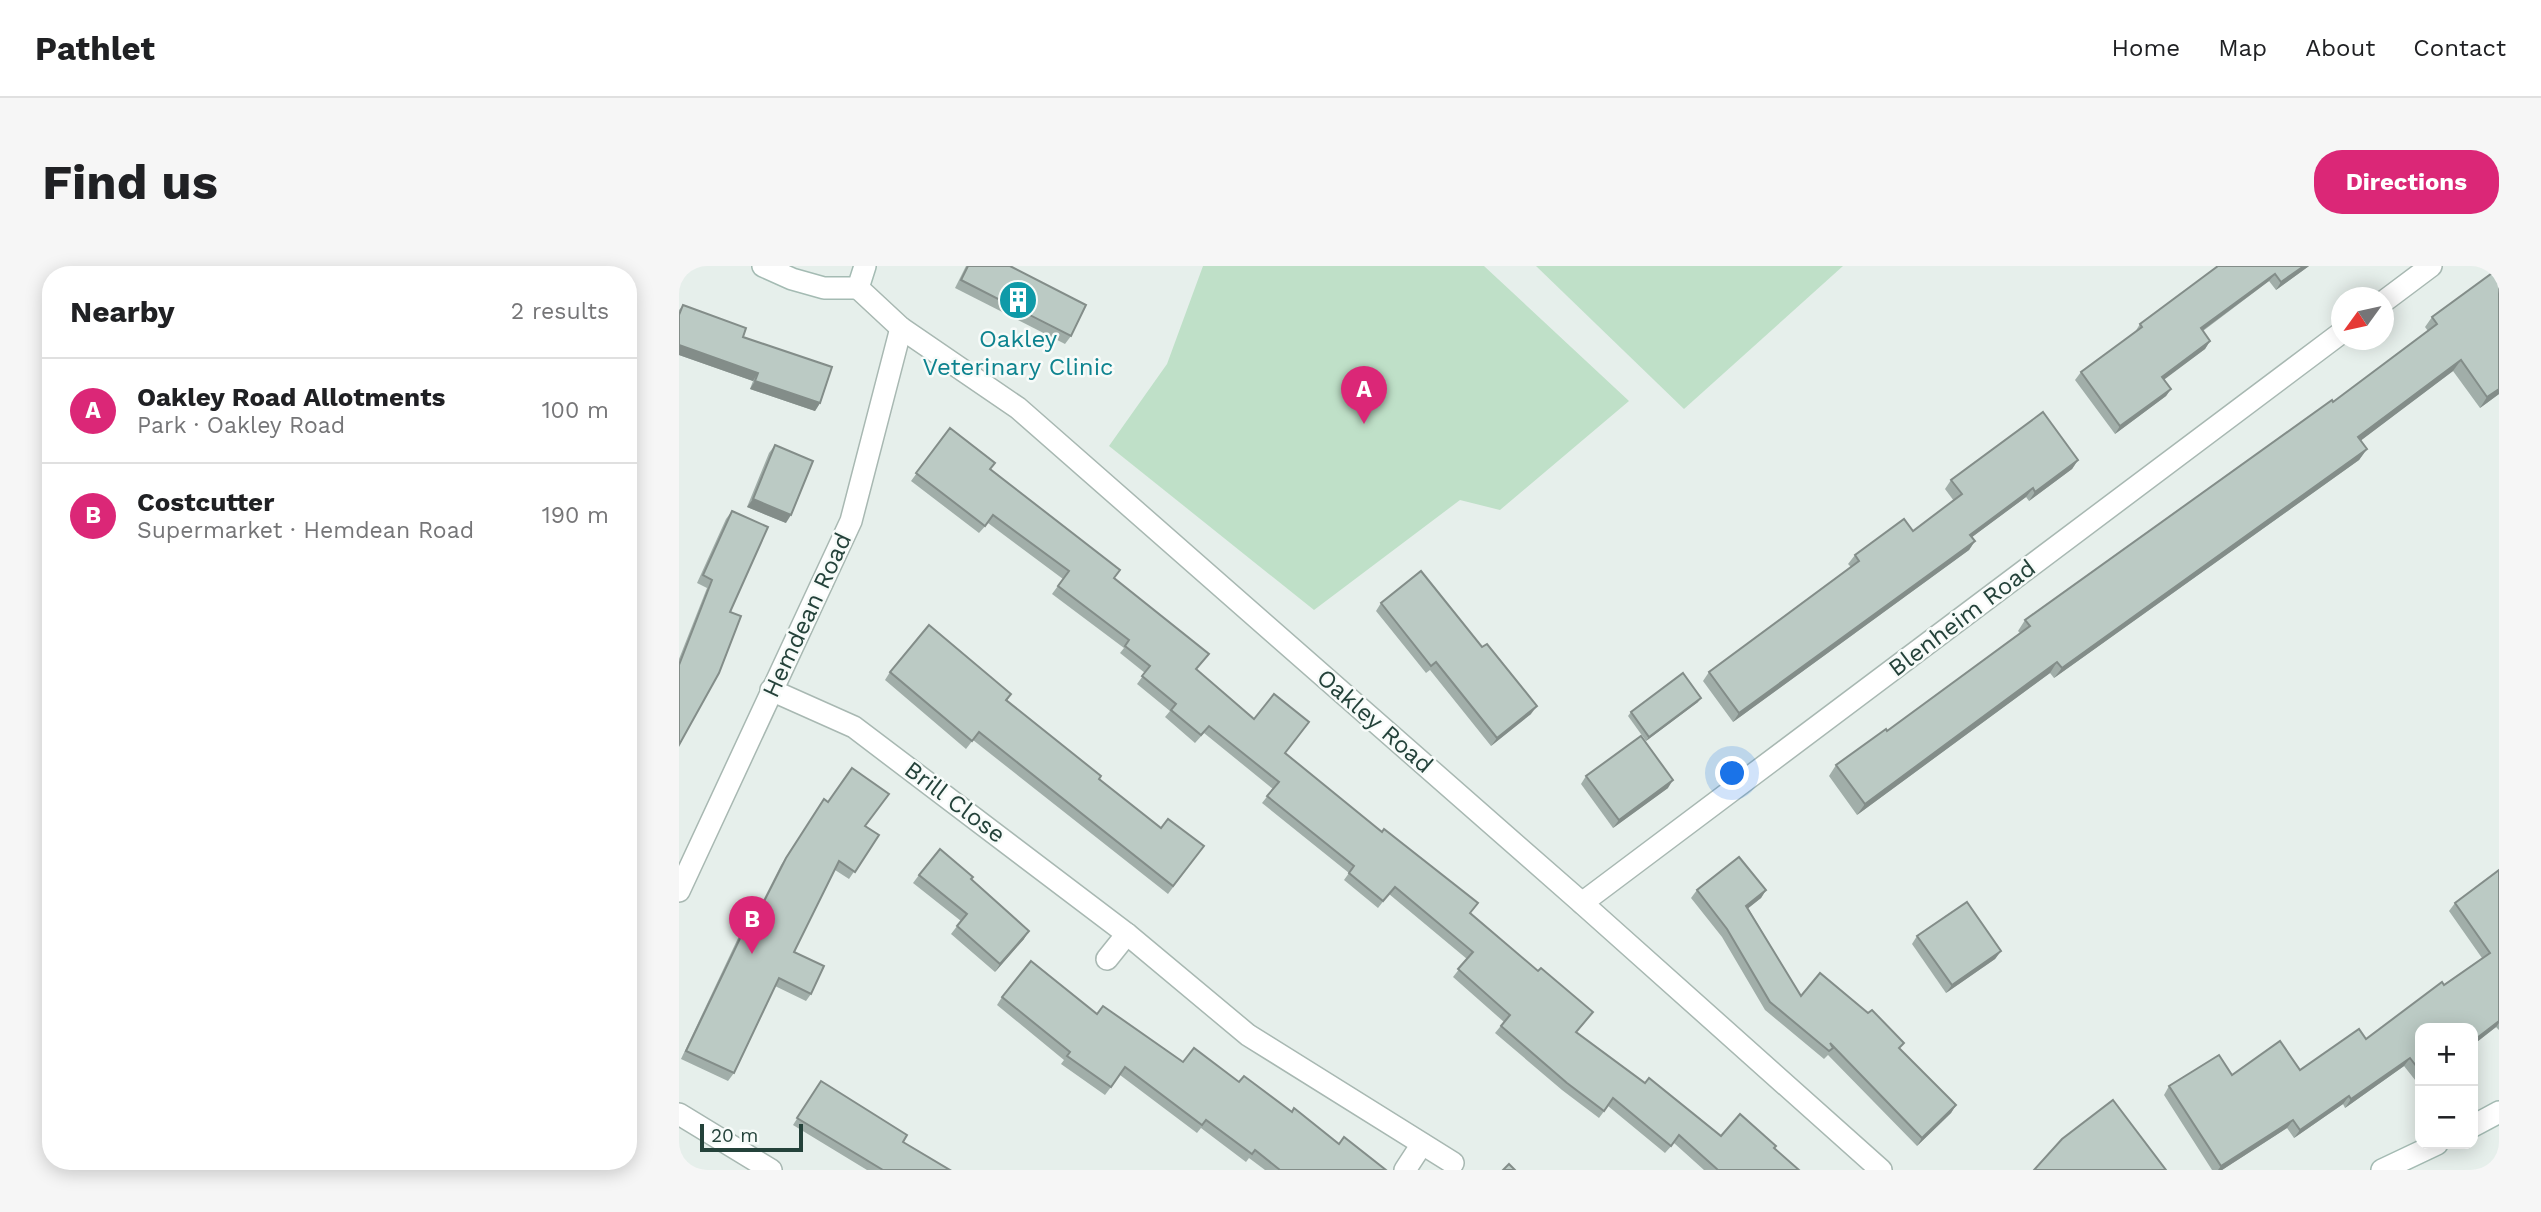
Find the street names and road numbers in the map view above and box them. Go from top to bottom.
street label: Hemdean Road [757,528,857,702]
street label: Blenheim Road [1883,554,2041,682]
street label: Oakley Road [1311,663,1439,779]
street label: Brill Close [899,755,1011,849]

